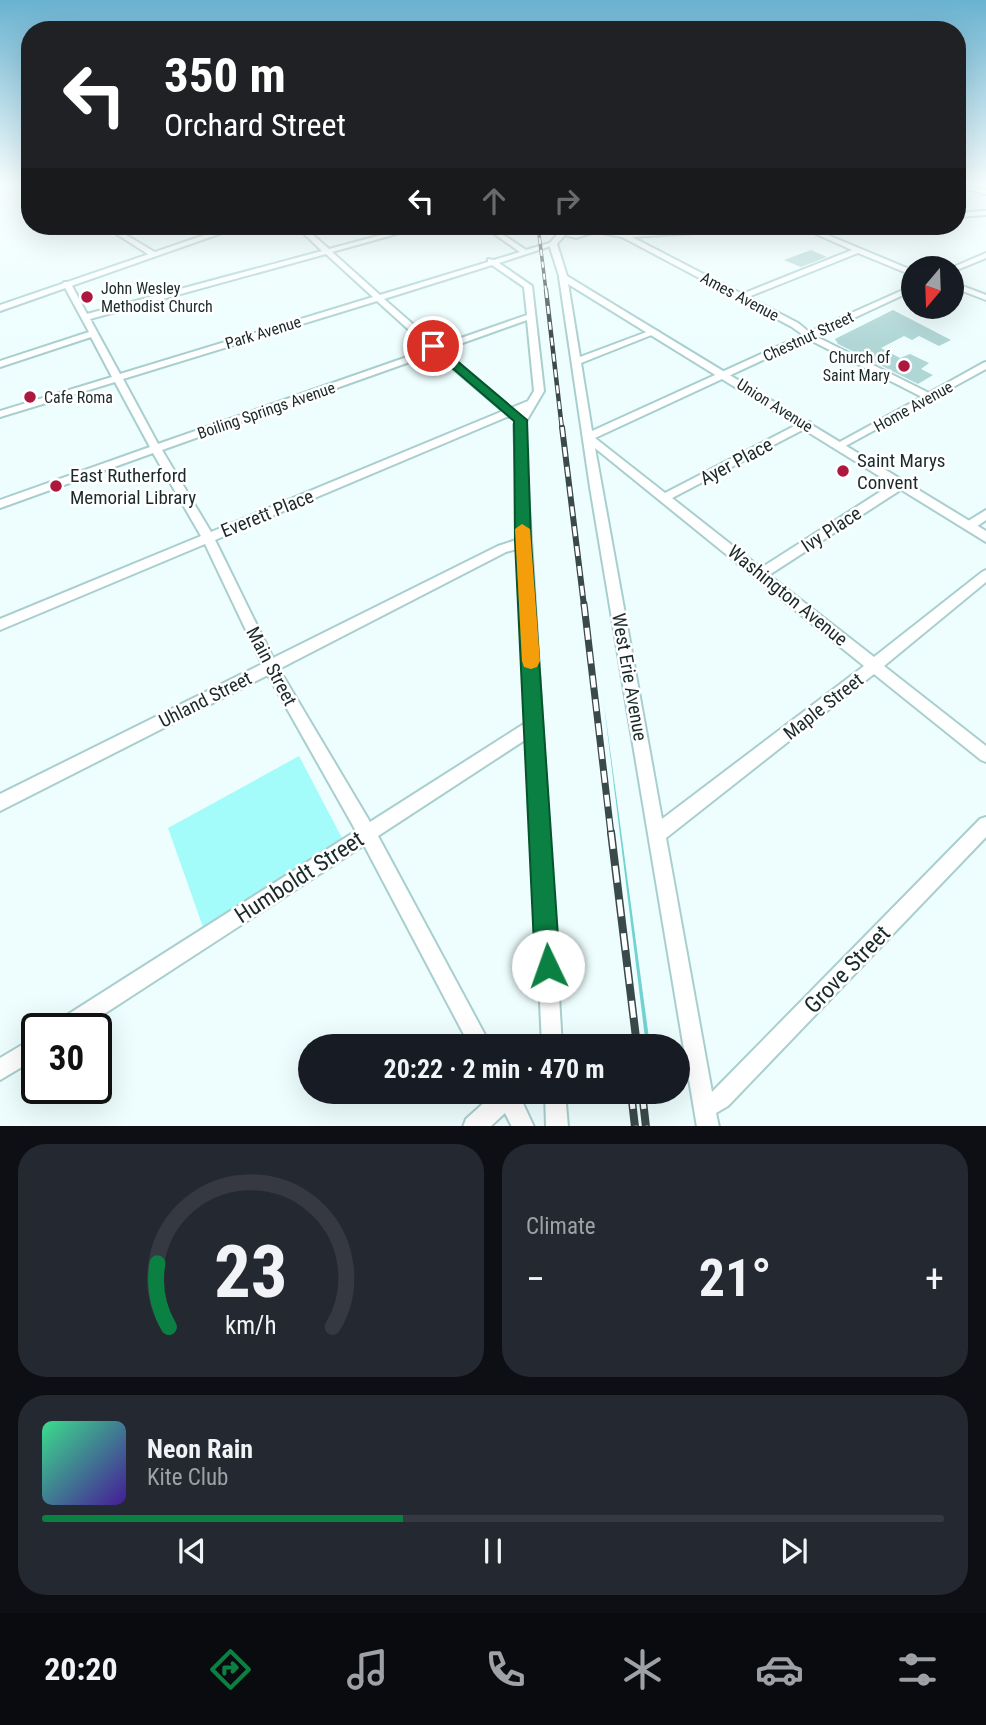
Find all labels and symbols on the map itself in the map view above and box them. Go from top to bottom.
north arrow [901,256,964,318]
street label: Ames Avenue [697,268,782,325]
place label: John Wesley Methodist Church [101,279,213,316]
marker: John Wesley Methodist Church [79,289,95,305]
street label: Chestnut Street [760,307,857,366]
street label: Park Avenue [223,312,303,353]
pin [403,316,463,376]
place label: Church of Saint Mary [823,348,890,385]
marker: Church of Saint Mary [896,358,912,374]
street label: Union Avenue [733,375,816,436]
street label: Home Avenue [870,377,956,436]
street label: Boiling Springs Avenue [195,378,338,443]
place label: Cafe Roma [44,388,113,407]
marker: Cafe Roma [22,389,38,405]
street label: Ayer Place [696,433,777,490]
place label: Saint Marys Convent [857,449,946,494]
marker: Saint Marys Convent [835,463,851,479]
place label: East Rutherford Memorial Library [70,464,196,509]
marker: East Rutherford Memorial Library [48,478,64,494]
street label: Everett Place [217,484,317,542]
street label: Ivy Place [797,502,866,557]
street label: Washington Avenue [723,540,852,651]
street label: West Erie Avenue [607,611,652,743]
street label: Main Street [241,623,302,710]
street label: Uhland Street [155,666,255,733]
street label: Maple Street [779,668,868,745]
street label: Humboldt Street [230,826,369,929]
street label: Grove Street [799,920,896,1019]
position arrow [511,929,585,1003]
speed limit sign: 30 [21,1013,112,1104]

